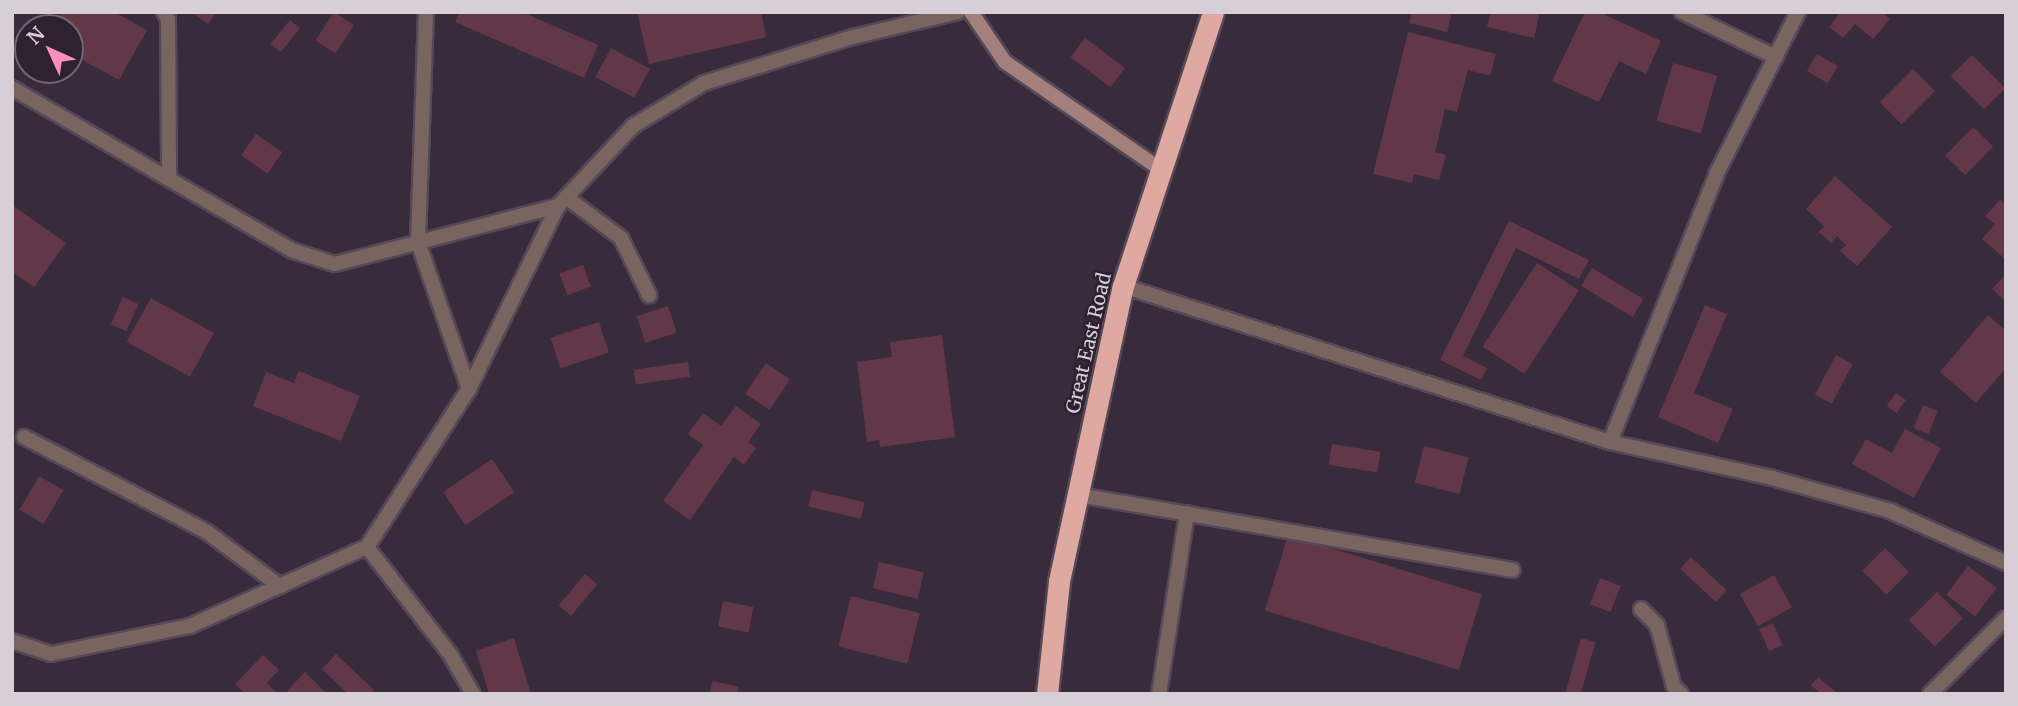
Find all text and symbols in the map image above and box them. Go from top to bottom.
north arrow [14,14,84,84]
text: N [22,22,49,49]
street label: Great East Road [1062,270,1116,416]

